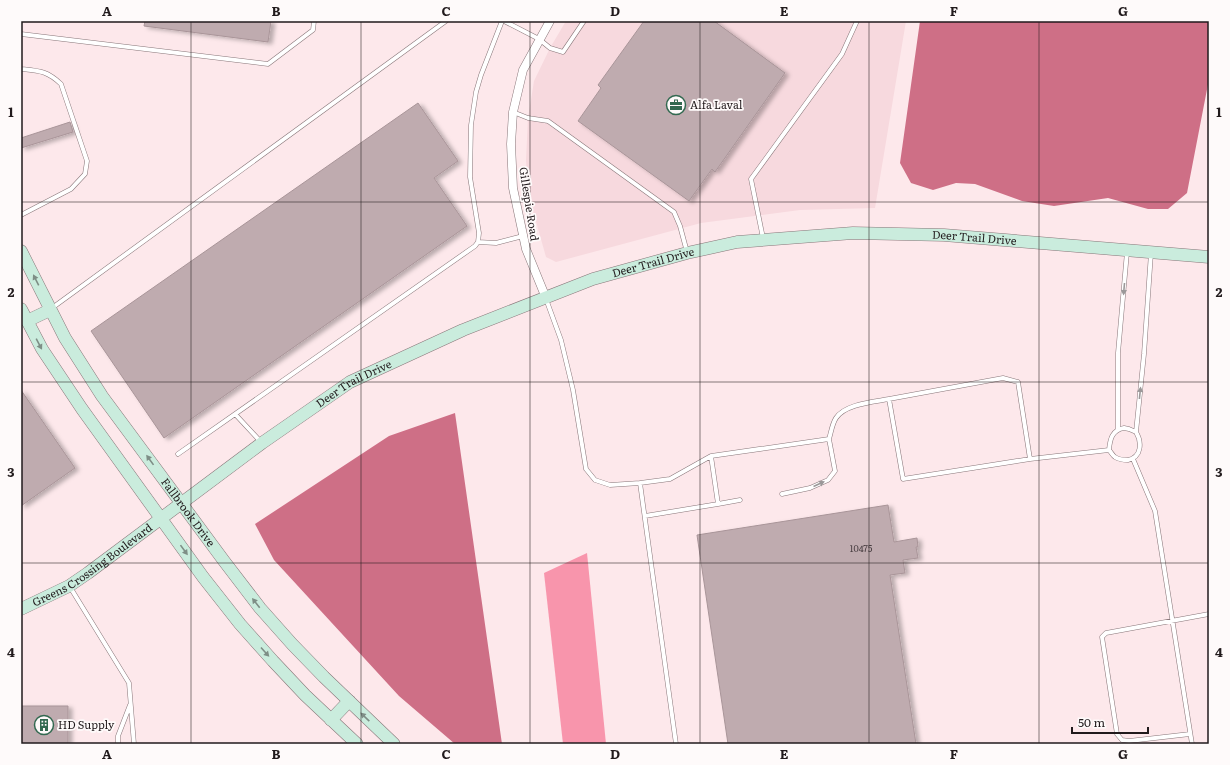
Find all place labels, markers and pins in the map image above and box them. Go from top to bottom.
office icon: Alfa Laval [665,94,687,116]
place label: Alfa Laval [690,96,743,112]
building icon: HD Supply [33,714,55,736]
place label: HD Supply [58,716,115,732]

